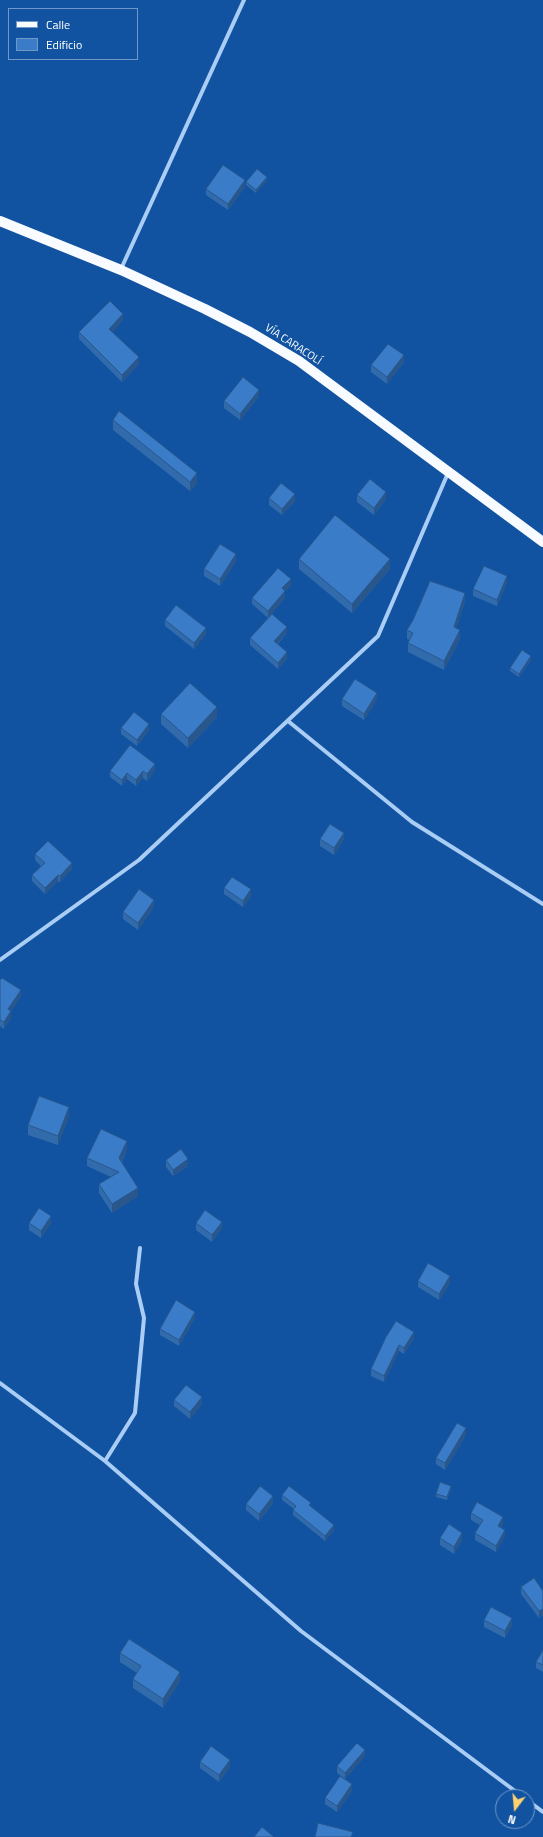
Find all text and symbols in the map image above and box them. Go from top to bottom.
legend [8,8,138,60]
text: Calle [46,15,70,34]
text: Edificio [46,35,82,54]
street label: VÍA CARACOLÍ [262,322,324,368]
north arrow [495,1789,535,1829]
text: N [506,1811,518,1828]

